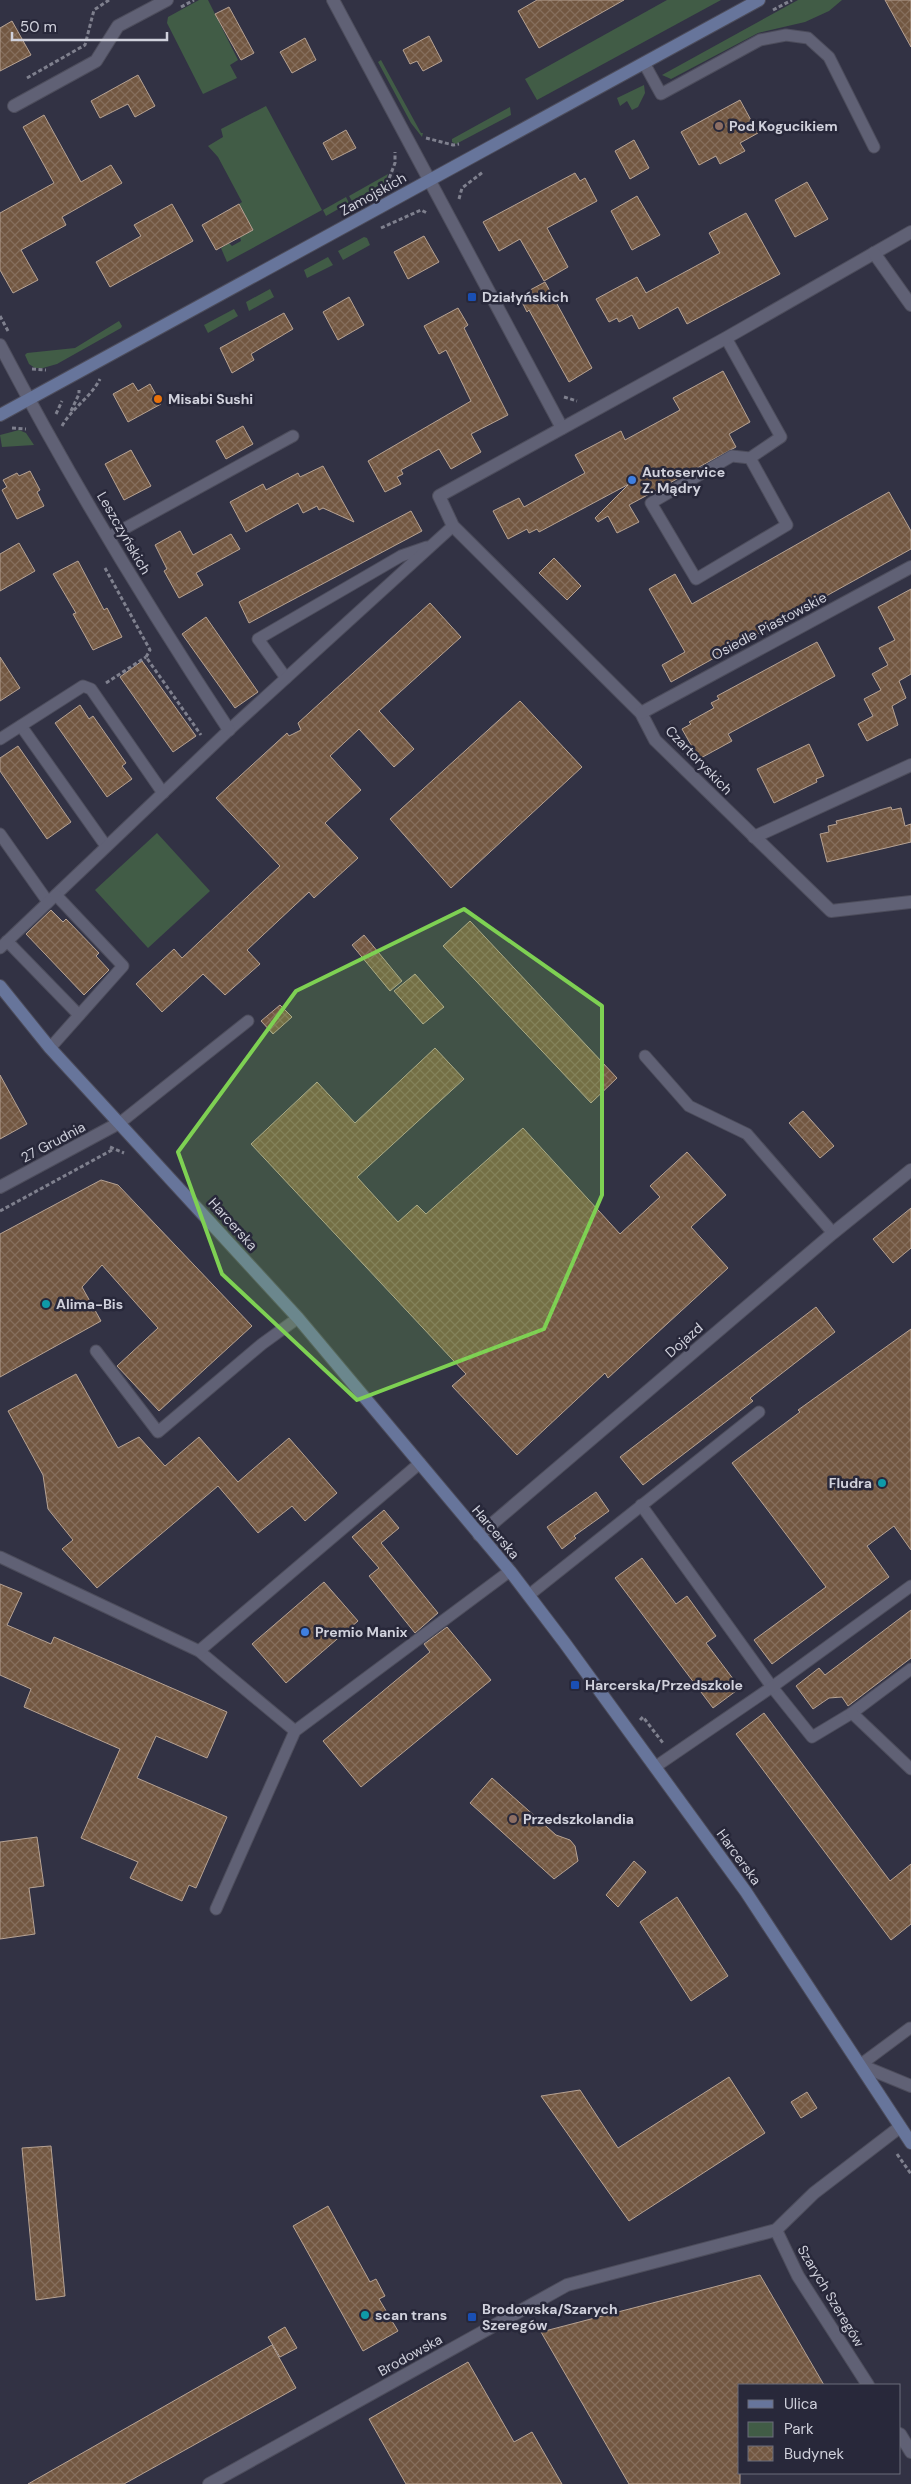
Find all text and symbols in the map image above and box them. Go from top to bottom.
scale bar [12,10,168,42]
text: 50 m [20,17,57,37]
place label: Pod Kogucikiem [729,117,838,135]
marker: Pod Kogucikiem [713,120,725,132]
street label: Zamojskich [337,168,409,220]
place label: Działyńskich [482,288,569,306]
marker: Działyńskich [466,291,478,303]
place label: Misabi Sushi [168,390,253,408]
marker: Misabi Sushi [152,393,164,405]
place label: Autoservice Z. Mądry [642,463,725,497]
marker: Autoservice Z. Mądry [626,474,638,486]
street label: Leszczyńskich [93,489,155,577]
street label: Osiedle Piastowskie [708,588,830,664]
street label: Czartoryskich [662,722,736,798]
street label: 27 Grudnia [18,1117,88,1167]
street label: Harcerska [205,1194,261,1254]
place label: Alima-Bis [56,1295,123,1313]
marker: Alima-Bis [40,1298,52,1310]
street label: Dojazd [661,1319,707,1361]
place label: Fludra [829,1474,872,1492]
marker: Fludra [876,1477,888,1489]
street label: Harcerska [468,1501,524,1563]
place label: Premio Manix [315,1623,408,1641]
marker: Premio Manix [299,1626,311,1638]
place label: Harcerska/Przedszkole [585,1676,743,1694]
marker: Harcerska/Przedszkole [569,1679,581,1691]
place label: Przedszkolandia [523,1810,634,1828]
marker: Przedszkolandia [507,1813,519,1825]
street label: Harcerska [713,1825,765,1889]
street label: Szarych Szeregów [793,2242,869,2351]
place label: Brodowska/Szarych Szeregów [482,2300,618,2334]
place label: scan trans [375,2306,447,2324]
marker: scan trans [359,2309,371,2321]
marker: Brodowska/Szarych Szeregów [466,2311,478,2323]
street label: Brodowska [375,2330,445,2380]
legend [738,2384,901,2474]
text: Ulica [784,2394,818,2414]
text: Park [784,2419,814,2439]
text: Budynek [784,2444,845,2464]

